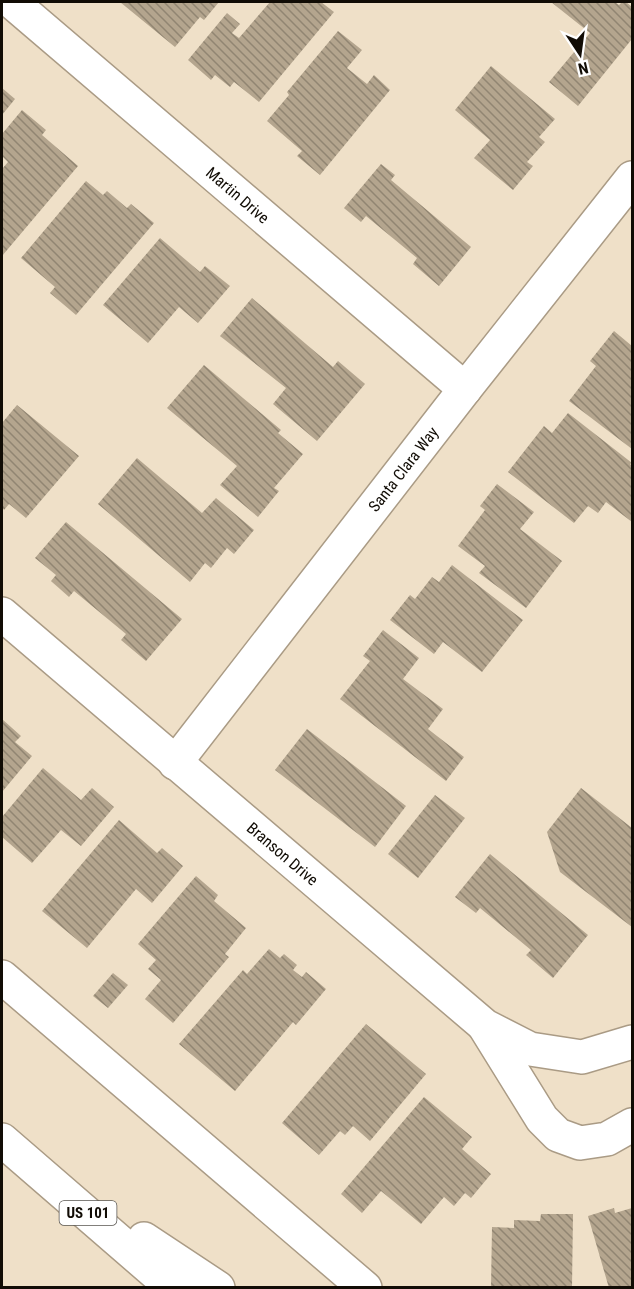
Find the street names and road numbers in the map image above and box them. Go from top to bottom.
street label: Martin Drive [202,163,273,227]
street label: Santa Clara Way [364,423,442,515]
street label: Branson Drive [243,818,322,889]
road number: US 101 [60,1201,116,1225]

